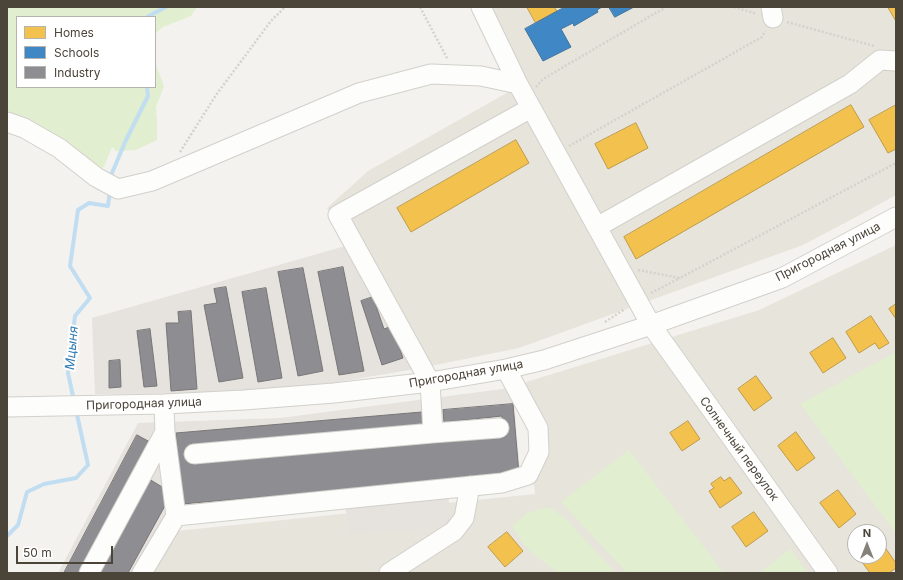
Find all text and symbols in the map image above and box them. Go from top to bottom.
legend [16,16,156,88]
text: Homes [54,25,94,40]
text: Schools [54,45,99,60]
text: Industry [54,65,100,80]
street label: Пригородная улица [773,219,883,285]
water label: Мцыня [62,325,82,371]
street label: Пригородная улица [408,357,524,391]
street label: Солнечный переулок [696,394,782,504]
street label: Пригородная улица [86,395,202,413]
north arrow [847,524,887,564]
text: N [863,526,871,540]
scale bar [18,538,115,564]
text: 50 m [23,545,52,560]

